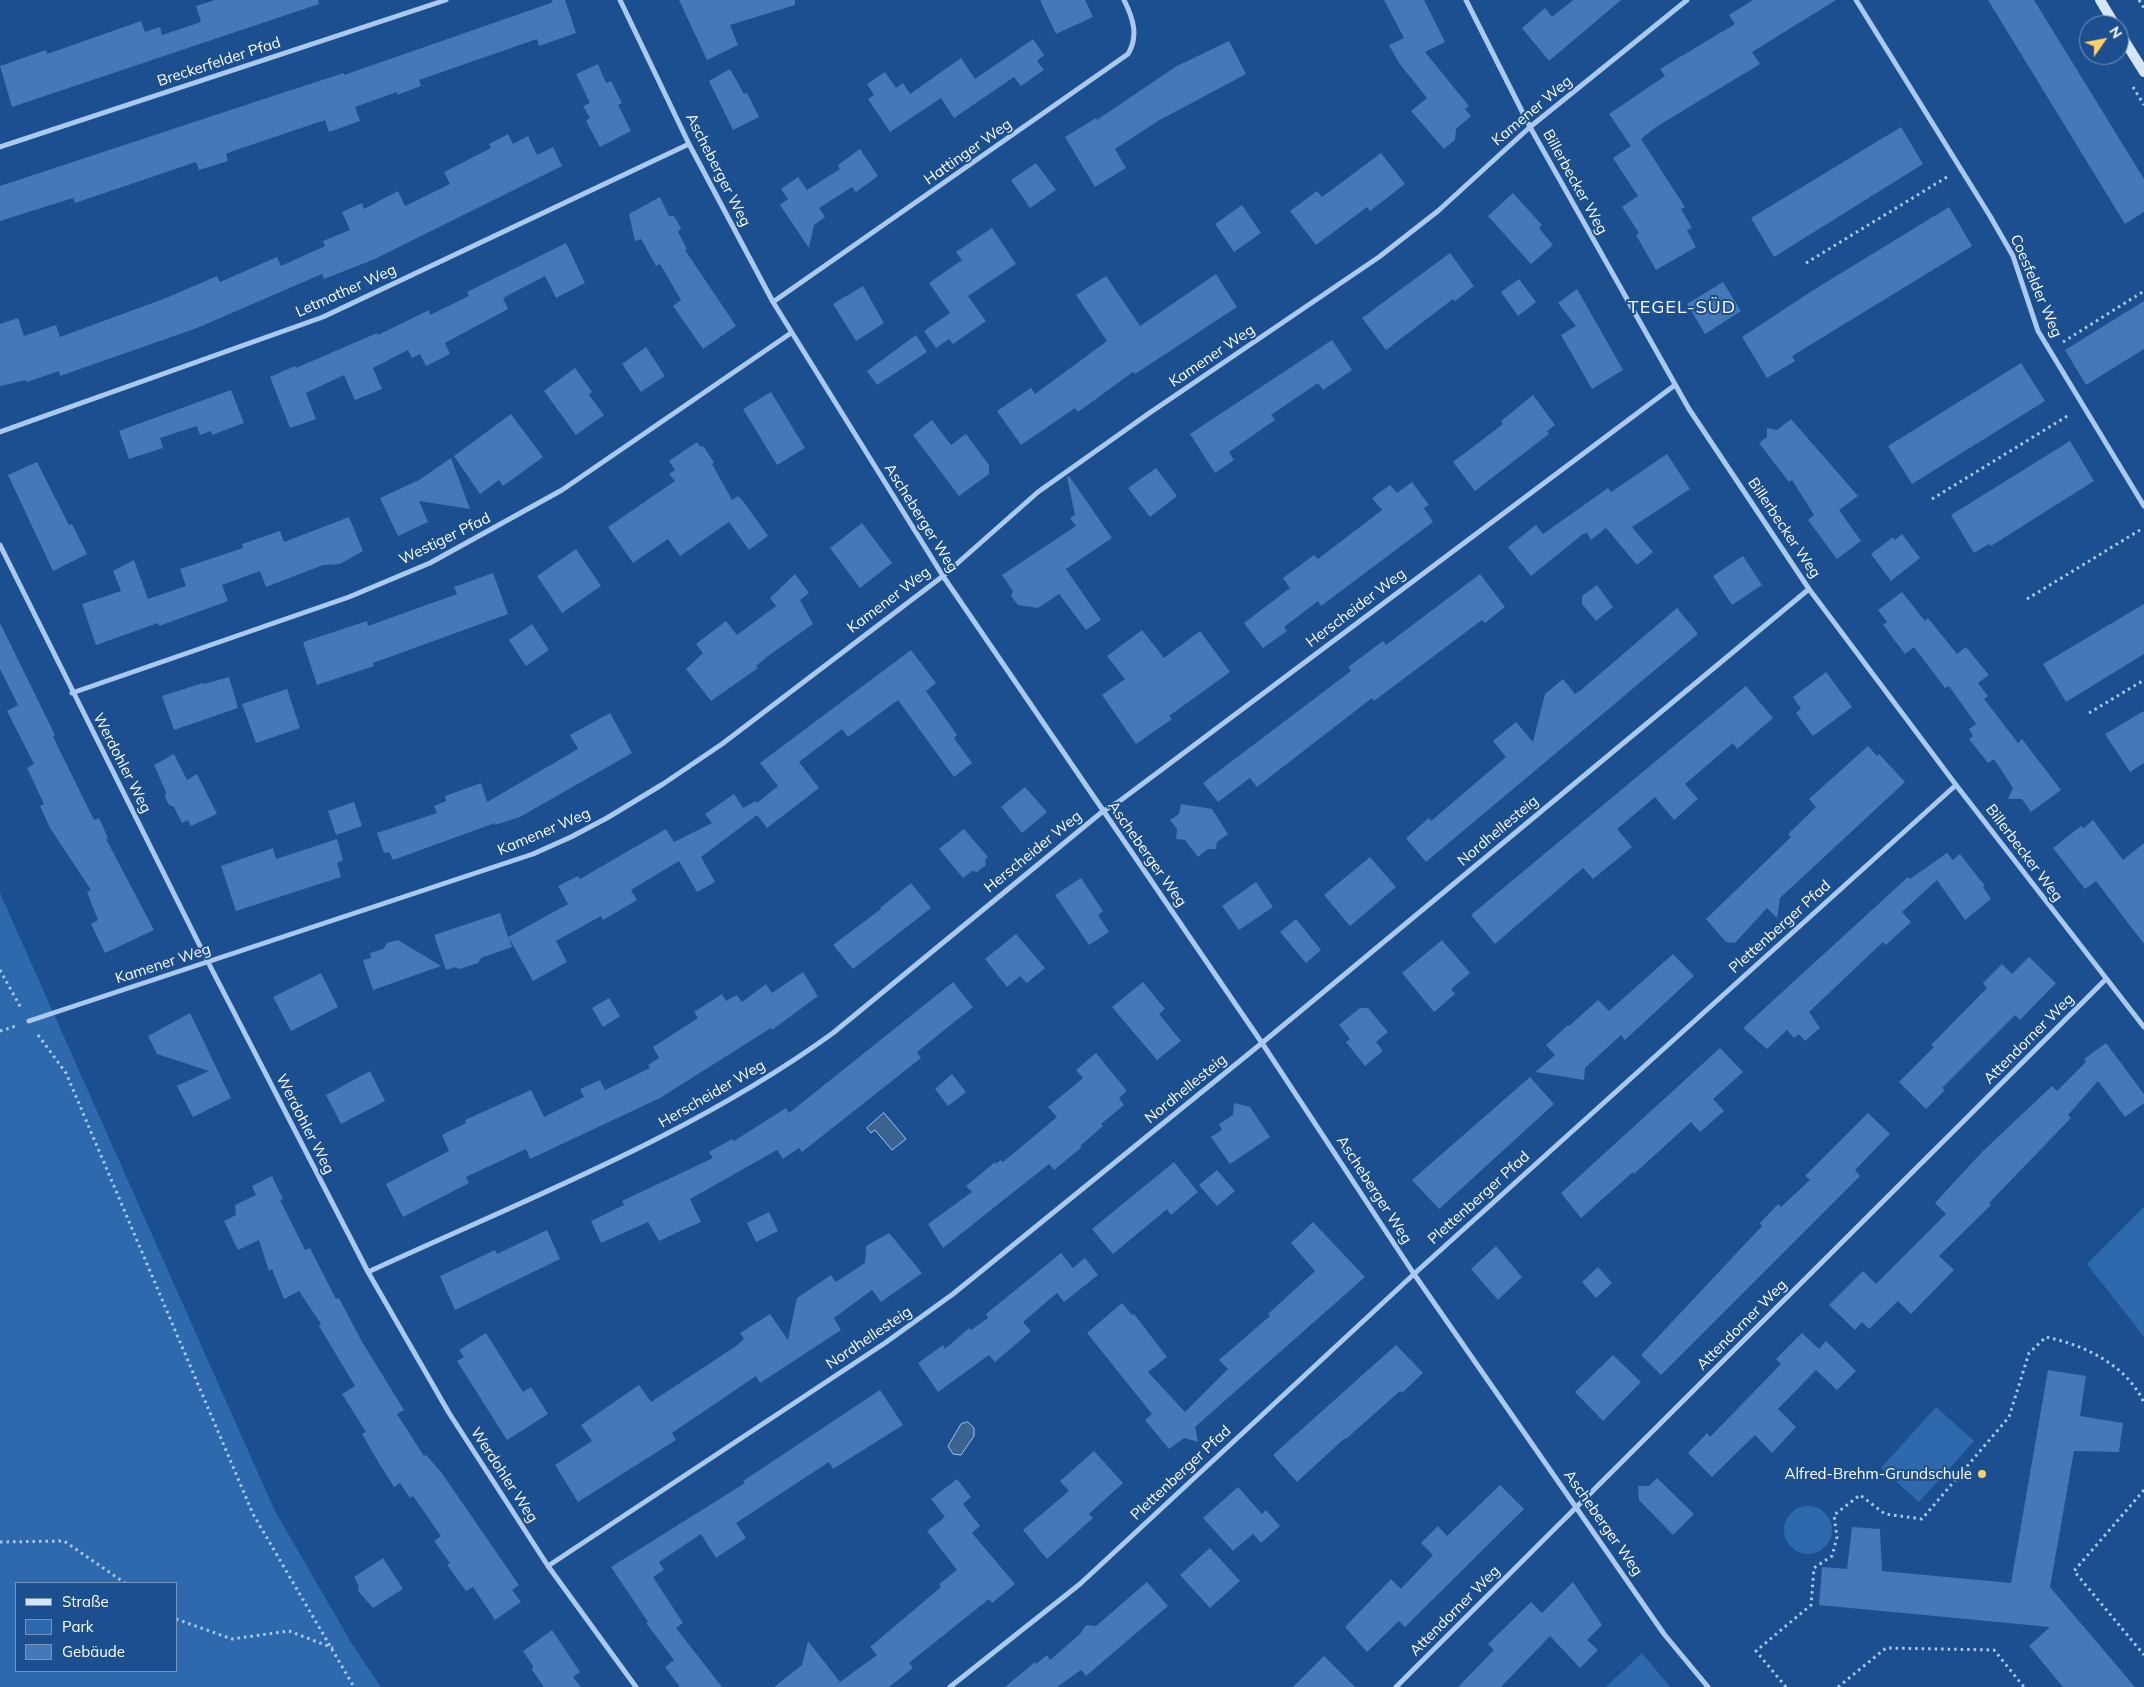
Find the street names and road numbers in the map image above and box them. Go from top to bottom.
street label: Breckerfelder Pfad [155,34,283,90]
street label: Kamener Weg [1488,72,1576,150]
street label: Ascheberger Weg [682,110,754,230]
street label: Hattinger Weg [921,115,1015,189]
street label: Billerbecker Weg [1539,126,1611,238]
street label: Coesfelder Weg [2006,232,2066,340]
street label: Letmather Weg [293,261,399,321]
street label: Kamener Weg [1166,321,1258,391]
street label: Ascheberger Weg [880,460,962,576]
street label: Billerbecker Weg [1744,474,1824,582]
street label: Westiger Pfad [396,509,494,569]
street label: Kamener Weg [844,563,934,637]
street label: Herscheider Weg [1303,565,1409,651]
street label: Werdohler Weg [89,710,155,816]
street label: Nordhellesteig [1454,792,1542,870]
street label: Ascheberger Weg [1104,798,1190,910]
street label: Billerbecker Weg [1982,801,2066,905]
street label: Kamener Weg [495,804,593,860]
street label: Herscheider Weg [981,807,1085,897]
street label: Plettenberger Pfad [1725,877,1835,977]
street label: Kamener Weg [113,940,213,988]
street label: Attendorner Weg [1980,990,2078,1088]
street label: Nordhellesteig [1142,1051,1230,1127]
street label: Herscheider Weg [656,1056,768,1132]
street label: Werdohler Weg [272,1071,338,1177]
street label: Ascheberger Weg [1332,1133,1416,1247]
street label: Plettenberger Pfad [1424,1148,1534,1248]
street label: Attendorner Weg [1693,1276,1791,1374]
street label: Nordhellesteig [823,1303,915,1373]
street label: Plettenberger Pfad [1127,1422,1235,1524]
street label: Werdohler Weg [467,1424,541,1526]
street label: Ascheberger Weg [1560,1467,1646,1579]
street label: Attendorner Weg [1406,1562,1504,1660]

